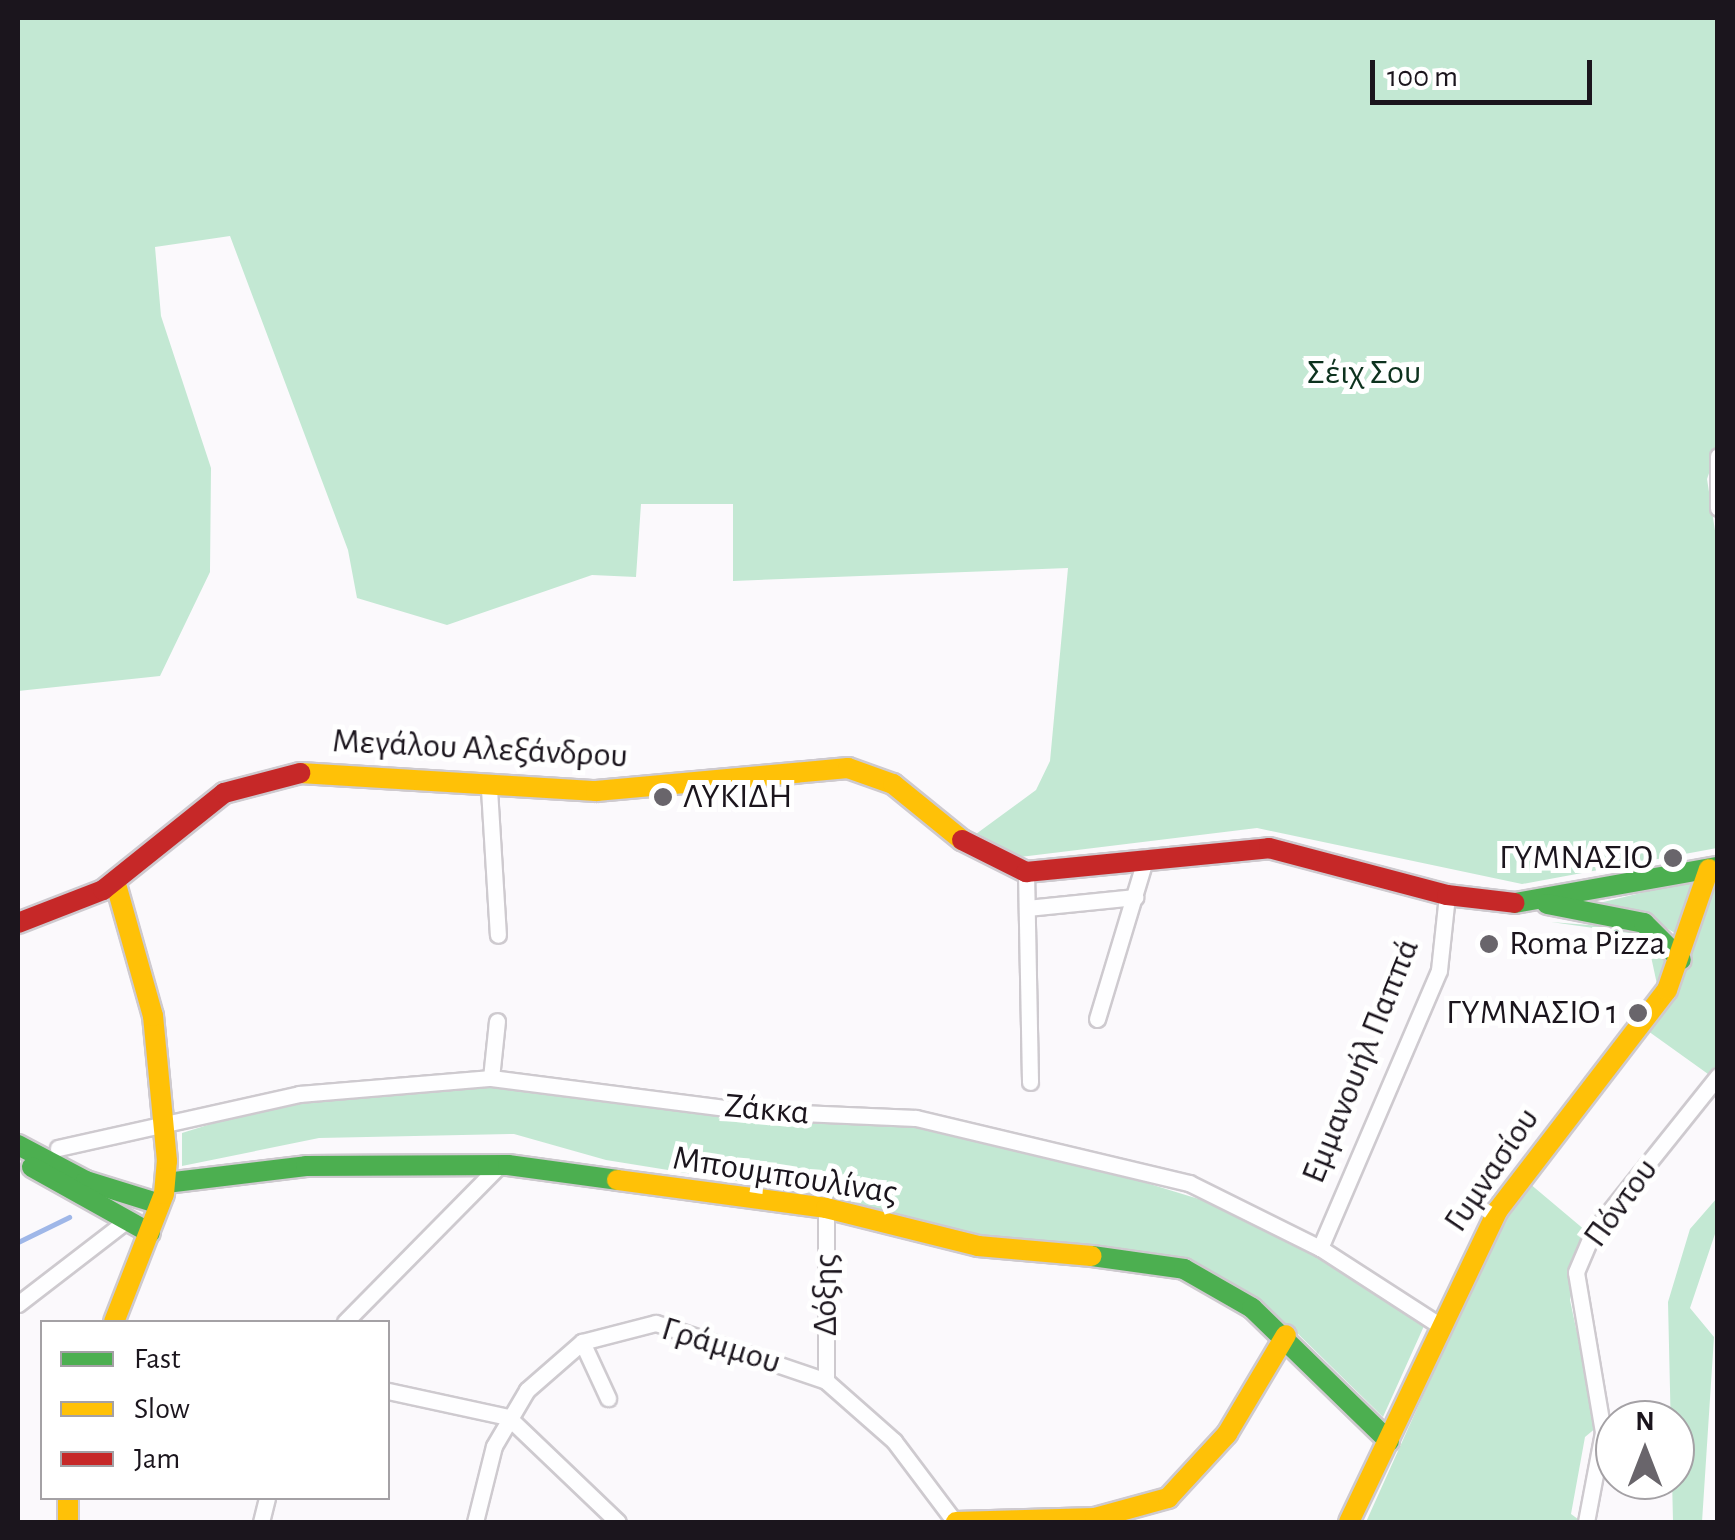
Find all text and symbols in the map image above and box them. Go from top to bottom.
scale bar [1375,40,1598,102]
text: 100 m [1387,62,1458,92]
park label: Σέιχ Σου [1307,352,1421,394]
street label: Μεγάλου Αλεξάνδρου [331,720,629,778]
place label: ΛΥΚΙΔΗ [683,776,792,818]
marker: ΛΥΚΙΔΗ [652,786,674,808]
place label: ΓΥΜΝΑΣΙΟ [1499,837,1653,879]
marker: ΓΥΜΝΑΣΙΟ [1662,847,1684,869]
place label: Roma Pizza [1509,923,1666,965]
street label: Εμμανουήλ Παππά [1293,933,1429,1189]
marker: Roma Pizza [1478,933,1500,955]
place label: ΓΥΜΝΑΣΙΟ 1 [1446,992,1618,1034]
marker: ΓΥΜΝΑΣΙΟ 1 [1627,1002,1649,1024]
street label: Ζάκκα [723,1085,811,1135]
street label: Γυμνασίου [1435,1100,1549,1240]
street label: Μπουμπουλίνας [670,1138,900,1214]
street label: Πόντου [1575,1150,1667,1256]
street label: Δόξης [805,1254,847,1336]
street label: Γράμμου [656,1308,786,1384]
legend [40,1320,390,1500]
text: Fast [134,1344,181,1374]
text: Slow [134,1394,190,1424]
north arrow [1595,1400,1695,1500]
text: N [1635,1408,1655,1436]
text: Jam [134,1444,180,1474]

